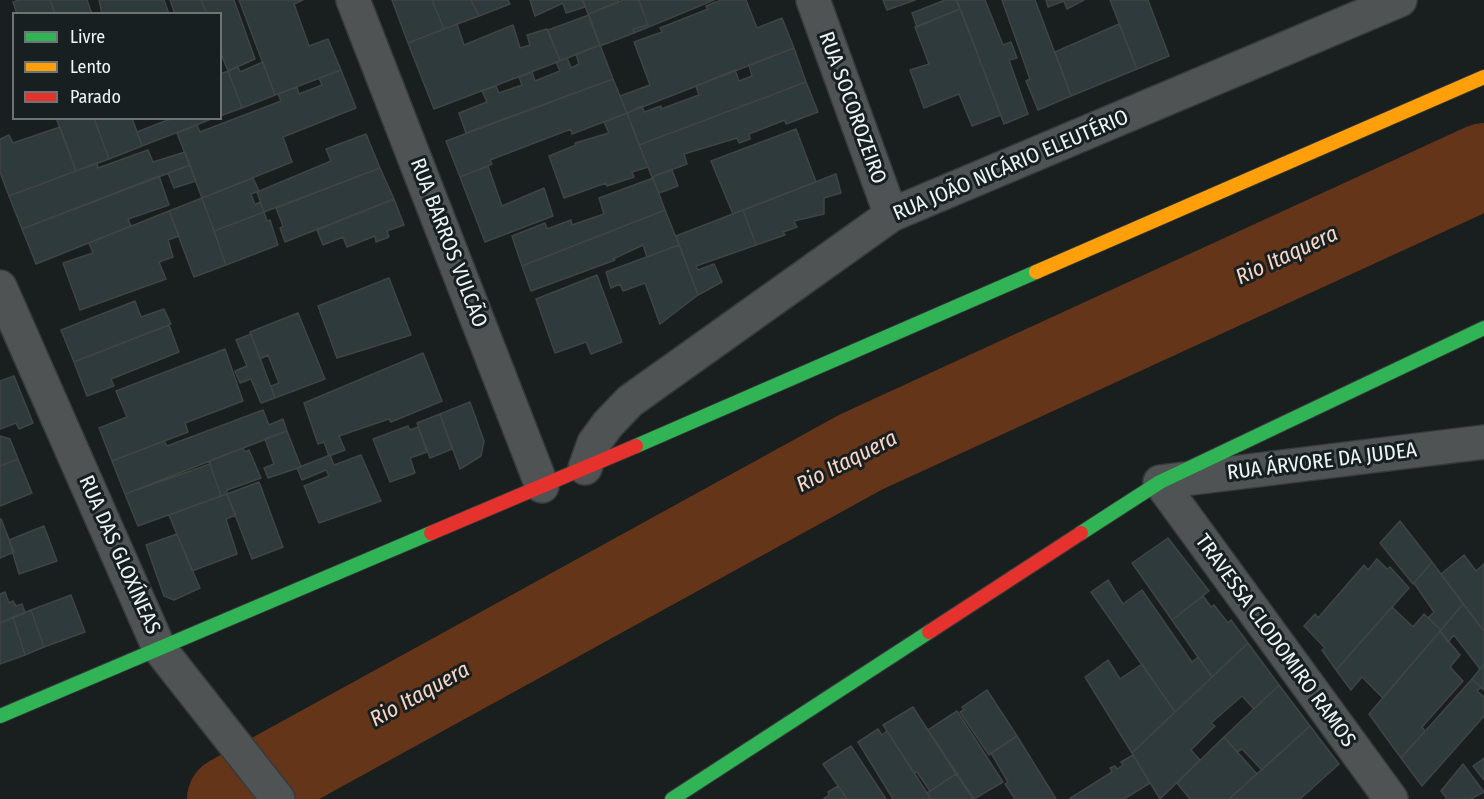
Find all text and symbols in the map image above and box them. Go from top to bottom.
legend [12,12,222,120]
text: Livre [70,26,105,48]
street label: RUA SOCOROZEIRO [813,28,891,188]
text: Lento [70,56,111,78]
text: Parado [70,86,121,108]
street label: RUA JOÃO NICÁRIO ELEUTÉRIO [890,105,1132,227]
street label: RUA BARROS VULCÃO [404,155,492,331]
water label: Rio Itaquera [1232,221,1342,291]
water label: Rio Itaquera [792,425,902,499]
street label: RUA ÁRVORE DA JUDEA [1226,438,1418,486]
street label: RUA DAS GLOXÍNEAS [73,472,165,638]
street label: TRAVESSA CLODOMIRO RAMOS [1189,530,1361,752]
water label: Rio Itaquera [366,657,474,733]

